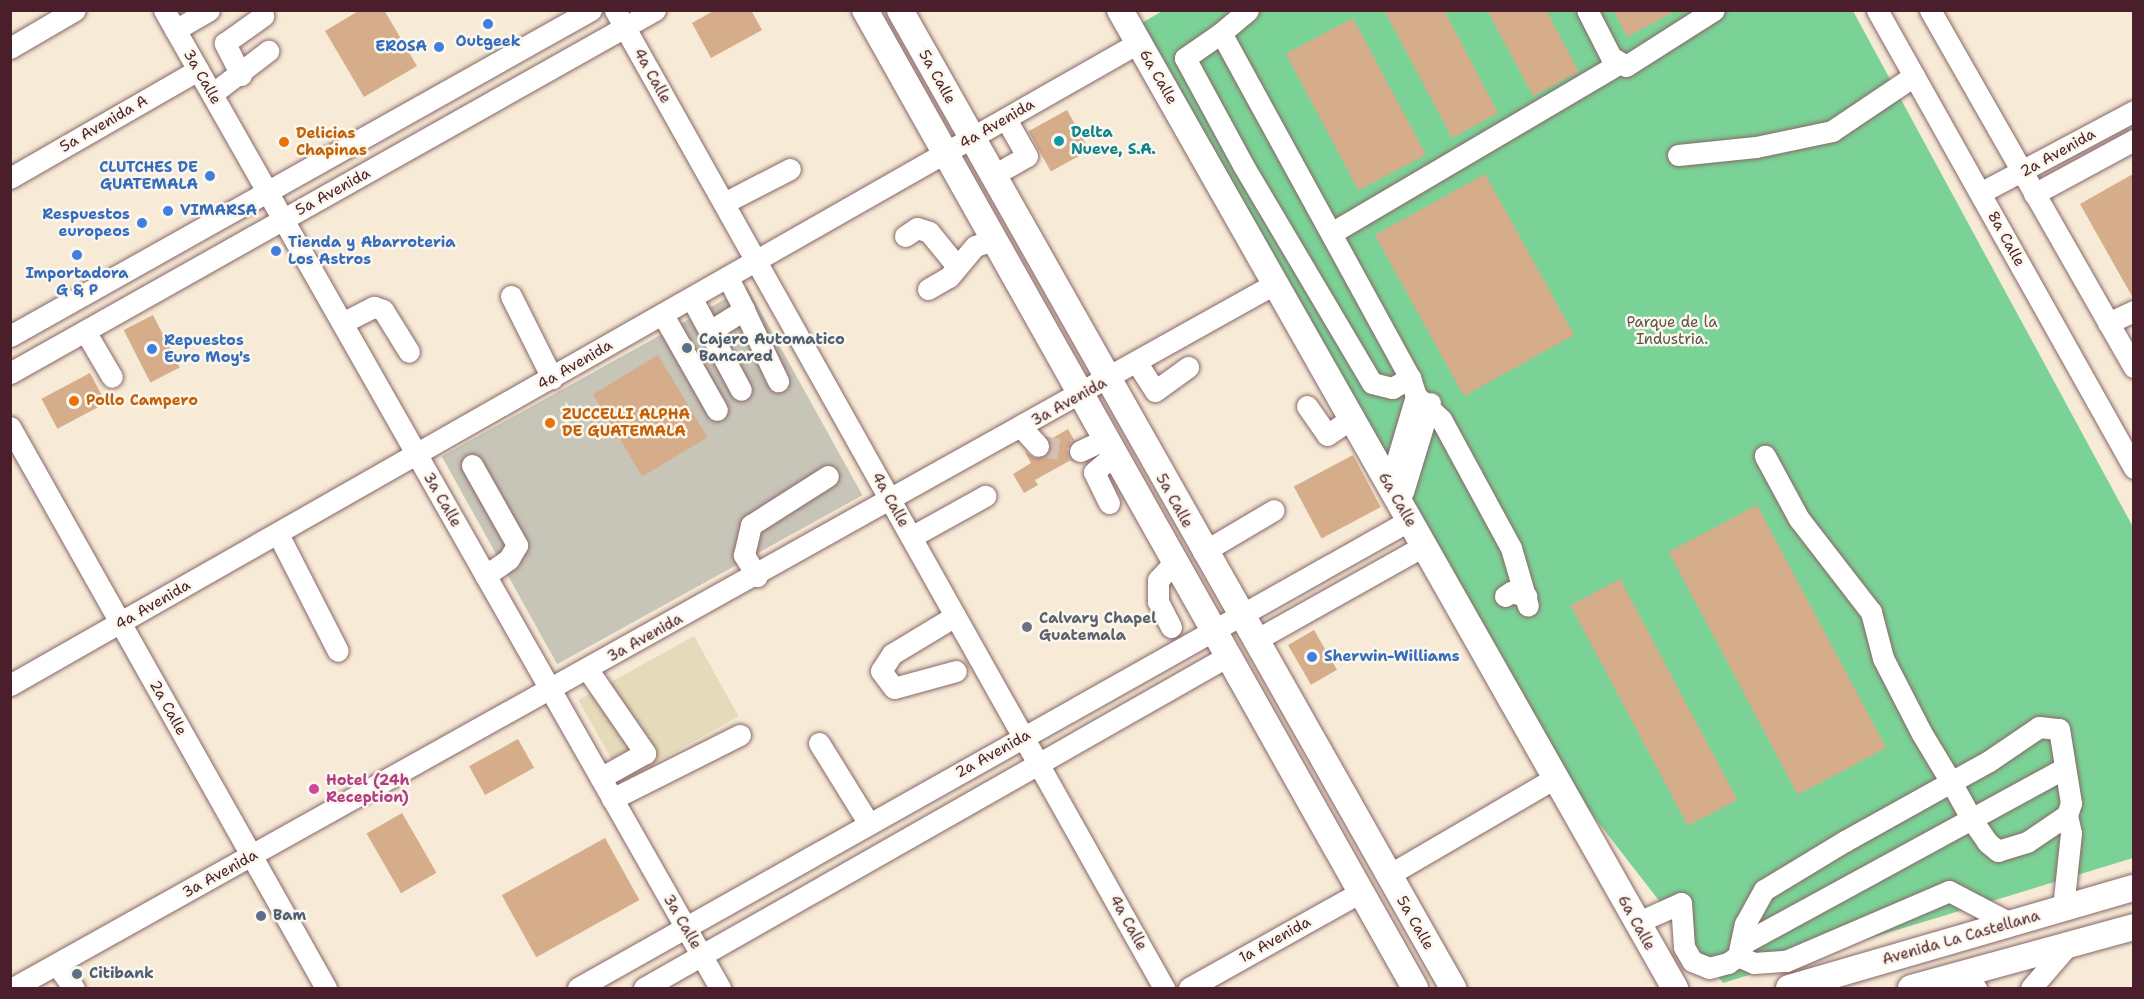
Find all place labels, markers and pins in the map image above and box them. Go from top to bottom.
marker: Outgeek [481,17,495,31]
place label: Outgeek [455,33,521,51]
place label: EROSA [375,38,427,56]
marker: EROSA [432,40,446,54]
place label: Delta Nueve, S.A. [1071,123,1156,158]
place label: Delicias Chapinas [296,124,367,159]
marker: Delta Nueve, S.A. [1052,134,1066,148]
marker: Delicias Chapinas [277,135,291,149]
place label: CLUTCHES DE GUATEMALA [99,158,198,193]
marker: CLUTCHES DE GUATEMALA [203,169,217,183]
place label: VIMARSA [180,202,257,220]
marker: VIMARSA [161,204,175,218]
place label: Respuestos europeos [42,205,130,240]
marker: Respuestos europeos [135,216,149,230]
place label: Tienda y Abarroteria Los Astros [288,233,456,268]
marker: Tienda y Abarroteria Los Astros [269,244,283,258]
marker: Importadora G & P [70,248,84,262]
place label: Importadora G & P [25,264,129,299]
place label: Cajero Automatico Bancared [699,330,845,365]
place label: Repuestos Euro Moy's [164,331,250,366]
marker: Cajero Automatico Bancared [680,341,694,355]
marker: Repuestos Euro Moy's [145,342,159,356]
place label: Pollo Campero [86,392,198,410]
marker: Pollo Campero [67,394,81,408]
place label: ZUCCELLI ALPHA DE GUATEMALA [562,405,690,440]
marker: ZUCCELLI ALPHA DE GUATEMALA [543,416,557,430]
place label: Calvary Chapel Guatemala [1039,609,1156,644]
marker: Calvary Chapel Guatemala [1020,620,1034,634]
place label: Sherwin-Williams [1324,648,1460,666]
marker: Sherwin-Williams [1305,650,1319,664]
place label: Hotel (24h Reception) [326,771,409,806]
marker: Hotel (24h Reception) [307,782,321,796]
place label: Bam [273,907,306,925]
marker: Bam [254,909,268,923]
place label: Citibank [89,965,154,983]
marker: Citibank [70,967,84,981]

